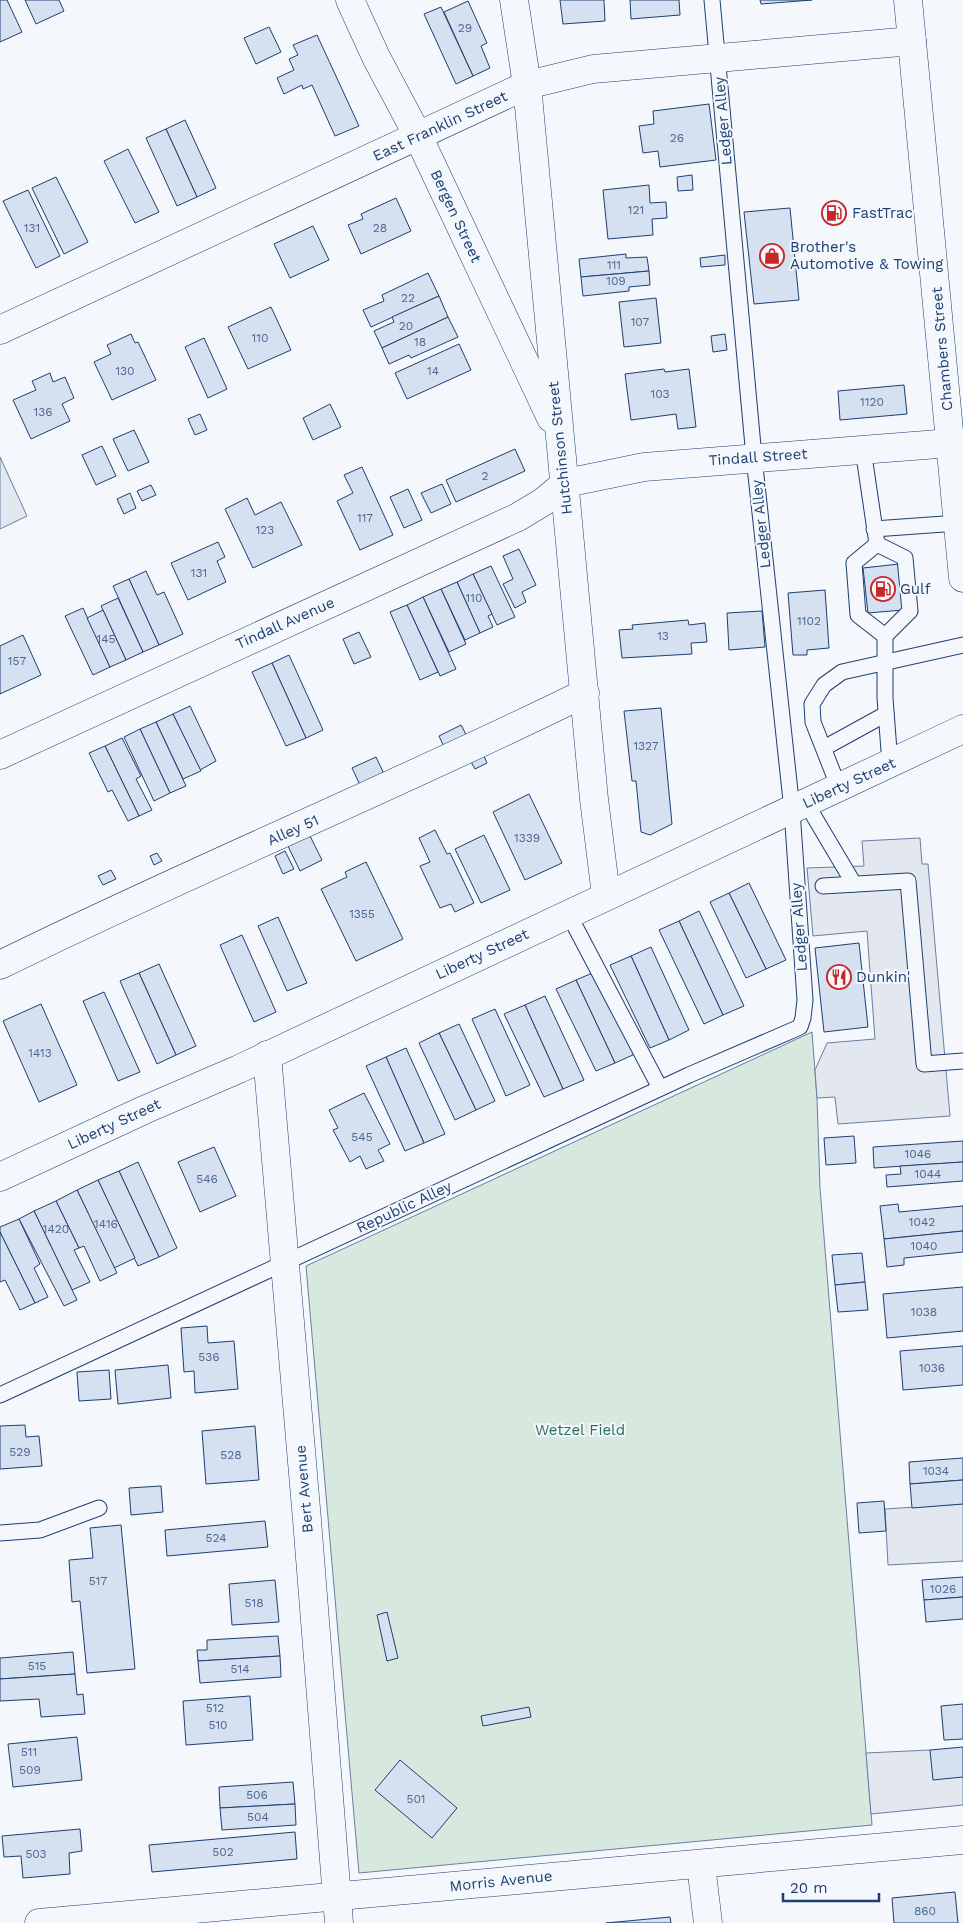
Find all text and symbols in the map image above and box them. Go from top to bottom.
house number: 29 [458,21,472,35]
street label: Ledger Alley [710,76,736,166]
street label: East Franklin Street [370,87,511,165]
house number: 26 [670,131,684,145]
street label: Bergen Street [427,167,486,266]
fuel station icon: FastTrac [821,200,847,226]
house number: 121 [628,203,644,217]
place label: FastTrac [852,204,913,222]
house number: 131 [24,221,40,235]
house number: 28 [373,221,387,235]
place label: Brother's Automotive & Towing [790,238,943,273]
shop icon: Brother's Automotive & Towing [759,243,785,269]
house number: 111 [607,258,621,272]
house number: 109 [606,274,626,288]
street label: Chambers Street [928,286,956,412]
house number: 22 [401,291,415,305]
house number: 107 [631,315,650,329]
house number: 20 [399,319,413,333]
house number: 110 [252,331,268,345]
house number: 18 [414,335,426,349]
house number: 130 [115,364,135,378]
house number: 14 [427,364,439,378]
street label: Hutchinson Street [544,380,576,516]
house number: 103 [651,387,669,401]
house number: 1120 [860,395,884,409]
house number: 136 [34,405,52,419]
street label: Tindall Street [708,445,809,469]
house number: 2 [482,469,489,483]
street label: Ledger Alley [747,479,775,569]
house number: 117 [357,511,373,525]
house number: 123 [256,523,274,537]
house number: 131 [191,566,207,580]
fuel station icon: Gulf [870,576,896,602]
place label: Gulf [900,580,931,598]
house number: 110 [466,591,482,605]
street label: Tindall Avenue [233,593,337,653]
house number: 1102 [797,614,821,628]
house number: 13 [657,629,669,643]
house number: 145 [97,632,116,646]
house number: 157 [8,654,26,668]
house number: 1327 [633,739,659,753]
street label: Liberty Street [800,753,899,812]
street label: Alley 51 [264,811,322,849]
house number: 1339 [514,831,540,845]
street label: Ledger Alley [787,882,811,972]
house number: 1355 [349,907,375,921]
street label: Liberty Street [433,924,532,983]
restaurant icon: Dunkin' [826,964,852,990]
place label: Dunkin' [856,968,910,986]
house number: 1413 [28,1046,52,1060]
street label: Liberty Street [65,1094,164,1153]
house number: 545 [351,1130,373,1144]
house number: 1046 [905,1147,931,1161]
house number: 1044 [915,1167,941,1181]
house number: 546 [196,1172,218,1186]
street label: Republic Alley [353,1177,455,1237]
house number: 1042 [909,1215,935,1229]
house number: 1416 [94,1217,118,1231]
house number: 1420 [43,1222,69,1236]
house number: 1040 [911,1239,937,1253]
house number: 1038 [911,1305,937,1319]
house number: 536 [198,1350,220,1364]
house number: 1036 [919,1361,945,1375]
park label: Wetzel Field [535,1421,625,1439]
street label: Bert Avenue [291,1444,317,1534]
house number: 529 [9,1445,31,1459]
house number: 528 [220,1448,242,1462]
house number: 1034 [923,1464,949,1478]
house number: 524 [206,1531,226,1545]
house number: 517 [89,1574,107,1588]
house number: 1026 [930,1582,956,1596]
house number: 518 [244,1596,264,1610]
house number: 515 [28,1659,46,1673]
house number: 514 [231,1662,250,1676]
house number: 512 [206,1701,224,1715]
house number: 510 [208,1718,228,1732]
house number: 511 [21,1745,37,1759]
house number: 509 [19,1763,41,1777]
house number: 506 [246,1788,268,1802]
house number: 501 [406,1792,426,1806]
house number: 504 [247,1810,269,1824]
house number: 502 [212,1845,234,1859]
house number: 503 [25,1847,47,1861]
street label: Morris Avenue [449,1867,553,1895]
scale bar [783,1870,879,1902]
text: 20 m [790,1879,828,1897]
house number: 860 [914,1904,936,1918]

